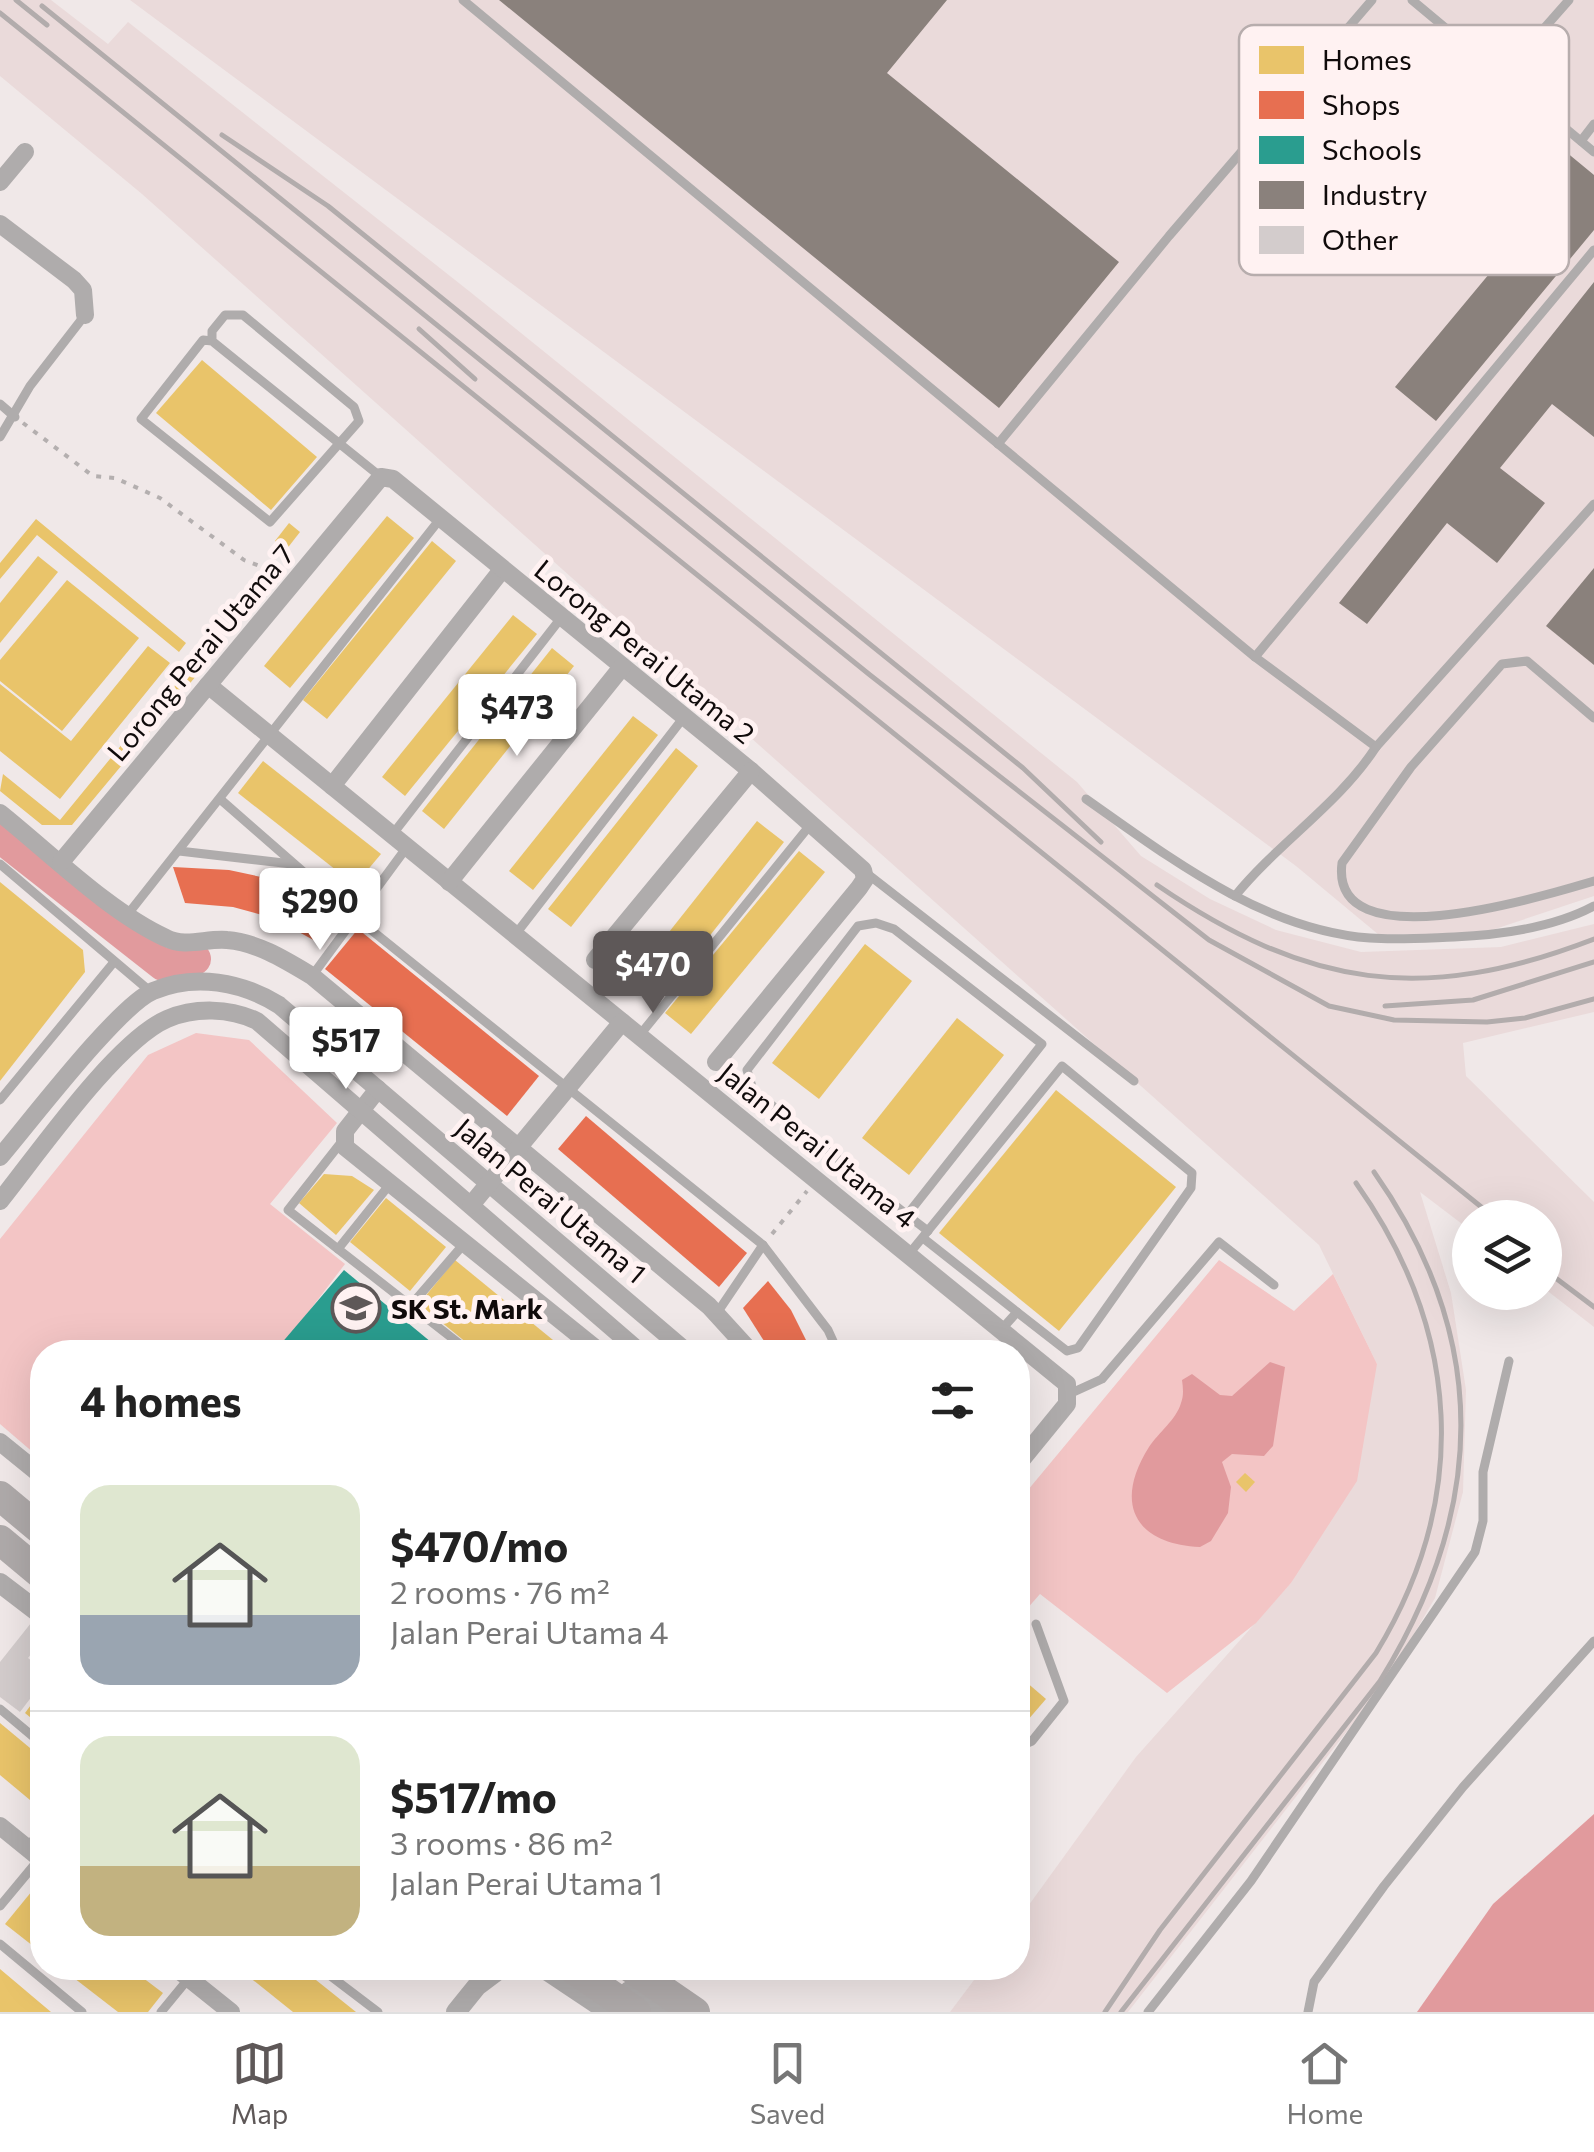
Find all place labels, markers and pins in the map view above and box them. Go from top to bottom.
pin: $473 [458,674,576,759]
pin: $290 [261,868,379,953]
pin: $470 [594,931,712,1016]
pin: $517 [287,1007,405,1092]
school or university icon: SK St. Mark [330,1282,382,1334]
place label: SK St. Mark [391,1291,543,1325]

